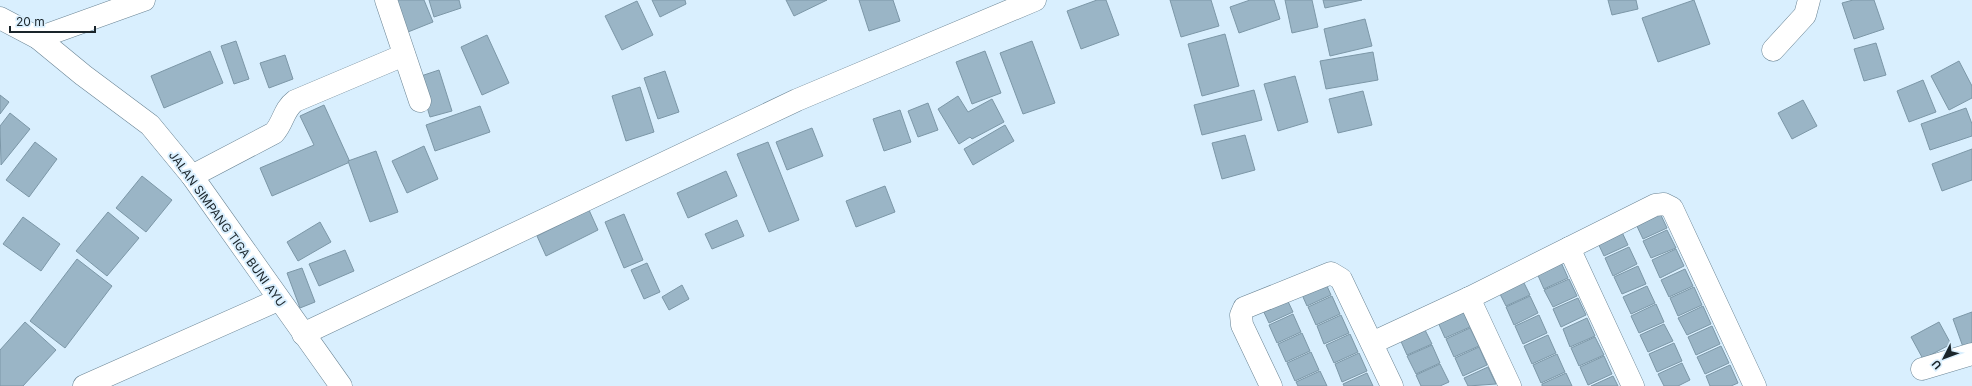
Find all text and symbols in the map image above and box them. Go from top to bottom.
scale bar [10,8,95,34]
text: 20 m [16,14,45,29]
street label: JALAN SIMPANG TIGA BUNI AYU [166,148,289,309]
north arrow [1924,338,1964,378]
text: U [1929,357,1944,372]

